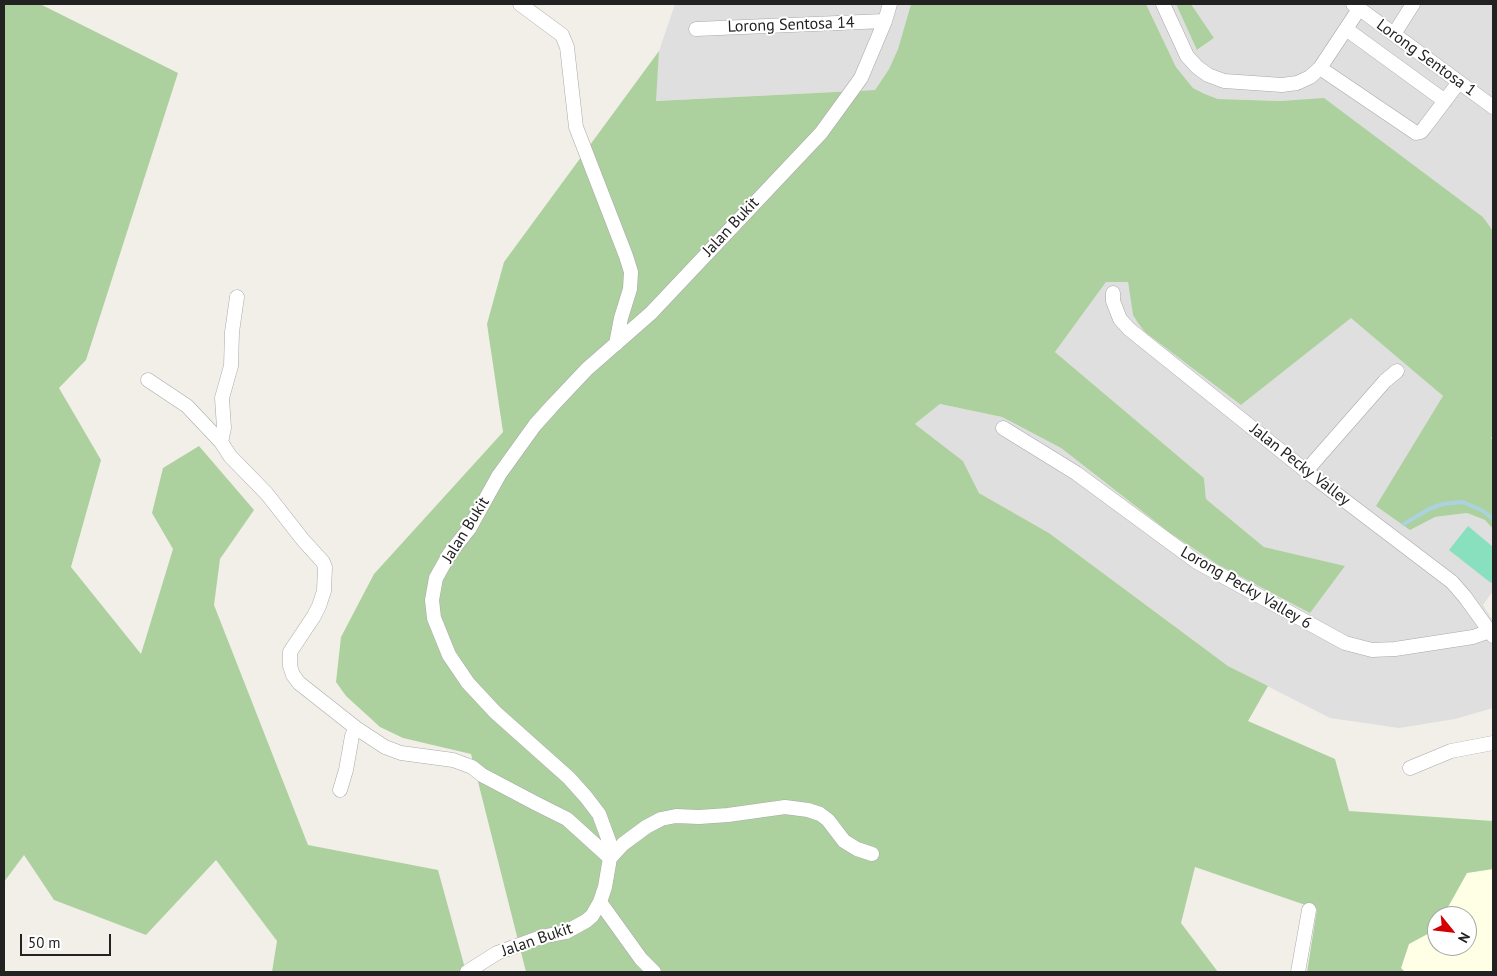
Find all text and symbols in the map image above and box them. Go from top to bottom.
street label: Lorong Sentosa 14 [727,13,855,37]
street label: Lorong Sentosa 1 [1372,15,1480,101]
street label: Jalan Bukit [699,194,763,260]
street label: Jalan Pecky Valley [1246,420,1354,510]
street label: Jalan Bukit [438,494,494,566]
street label: Lorong Pecky Valley 6 [1177,543,1315,633]
north arrow [1427,906,1477,956]
street label: Jalan Bukit [499,919,575,961]
scale bar [22,924,114,956]
text: N [1454,929,1474,946]
text: 50 m [28,933,61,952]

